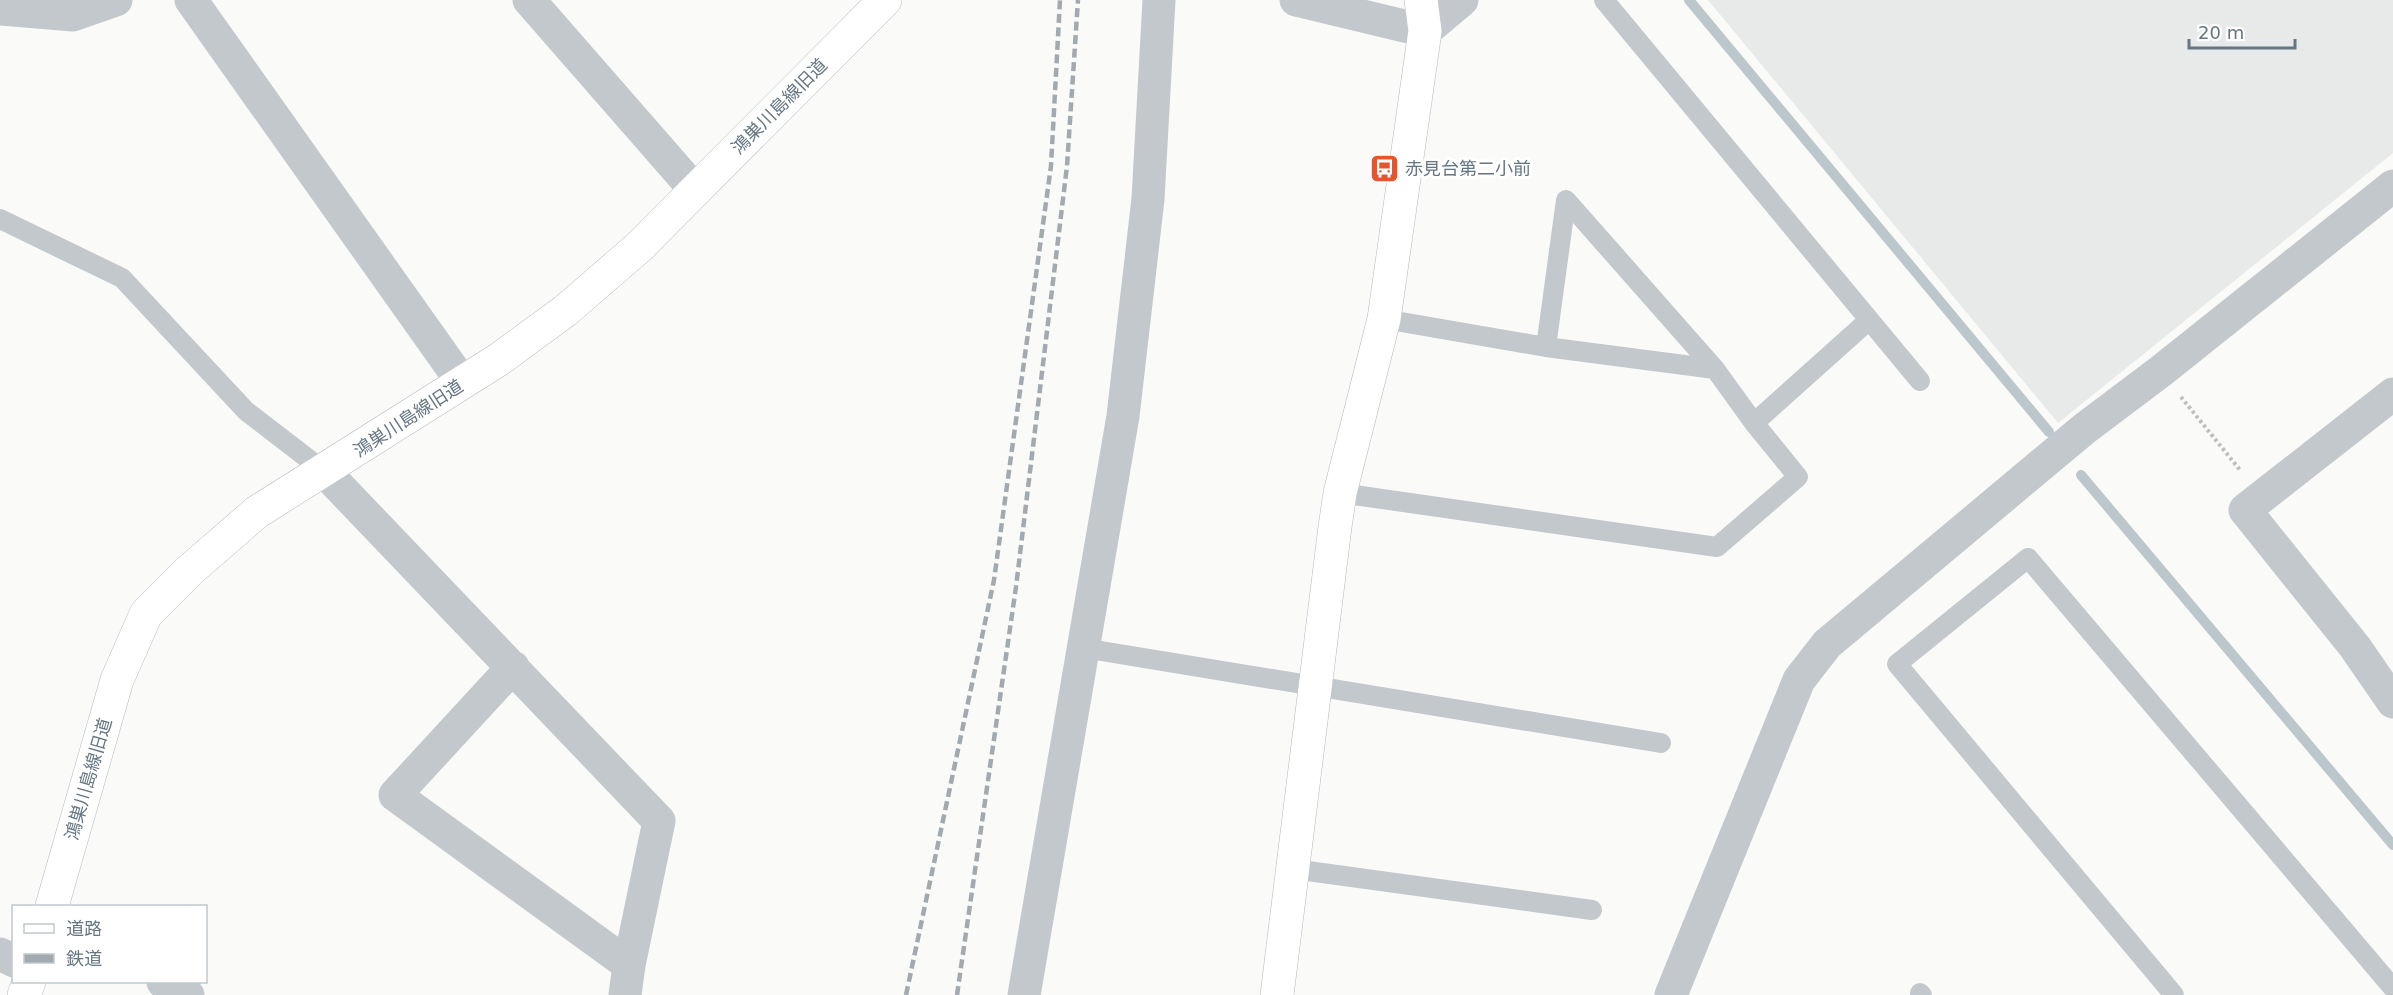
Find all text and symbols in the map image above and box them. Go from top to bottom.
scale bar [2189,12,2296,50]
text: 20 m [2198,22,2244,43]
street label: 鴻巣川島線旧道 [727,54,831,158]
bus stop icon: 赤見台第二小前 [1368,152,1400,184]
place label: 赤見台第二小前 [1405,158,1531,179]
street label: 鴻巣川島線旧道 [349,375,467,461]
street label: 鴻巣川島線旧道 [61,716,115,842]
legend [12,905,207,983]
text: 道路 [66,918,102,939]
text: 鉄道 [66,948,102,969]

